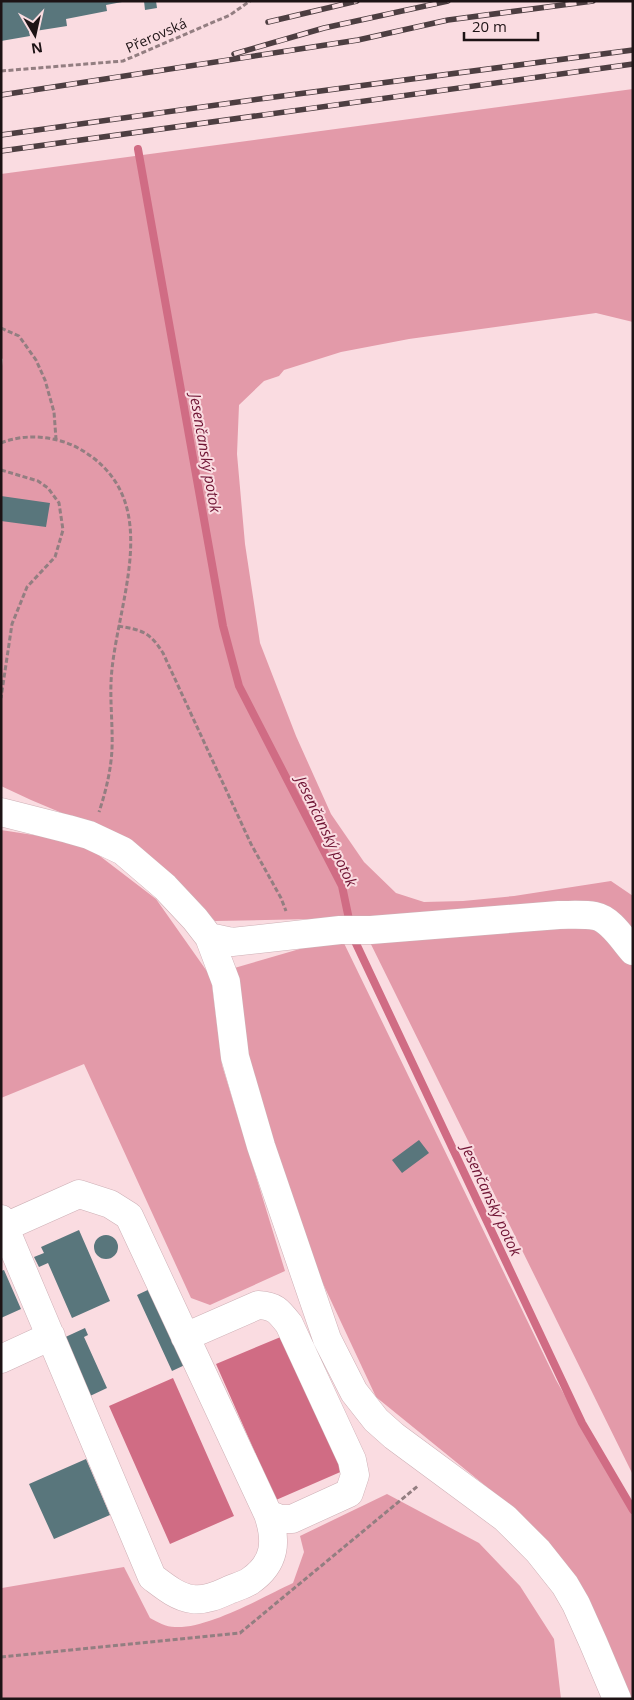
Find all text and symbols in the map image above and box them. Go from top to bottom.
north arrow [10,10,60,60]
scale bar [464,10,538,42]
street label: Přerovská [122,13,190,57]
text: 20 m [472,16,507,36]
text: N [30,38,44,59]
water label: Jesenčanský potok [185,389,226,515]
water label: Jesenčanský potok [290,770,363,890]
water label: Jesenčanský potok [456,1138,527,1259]

